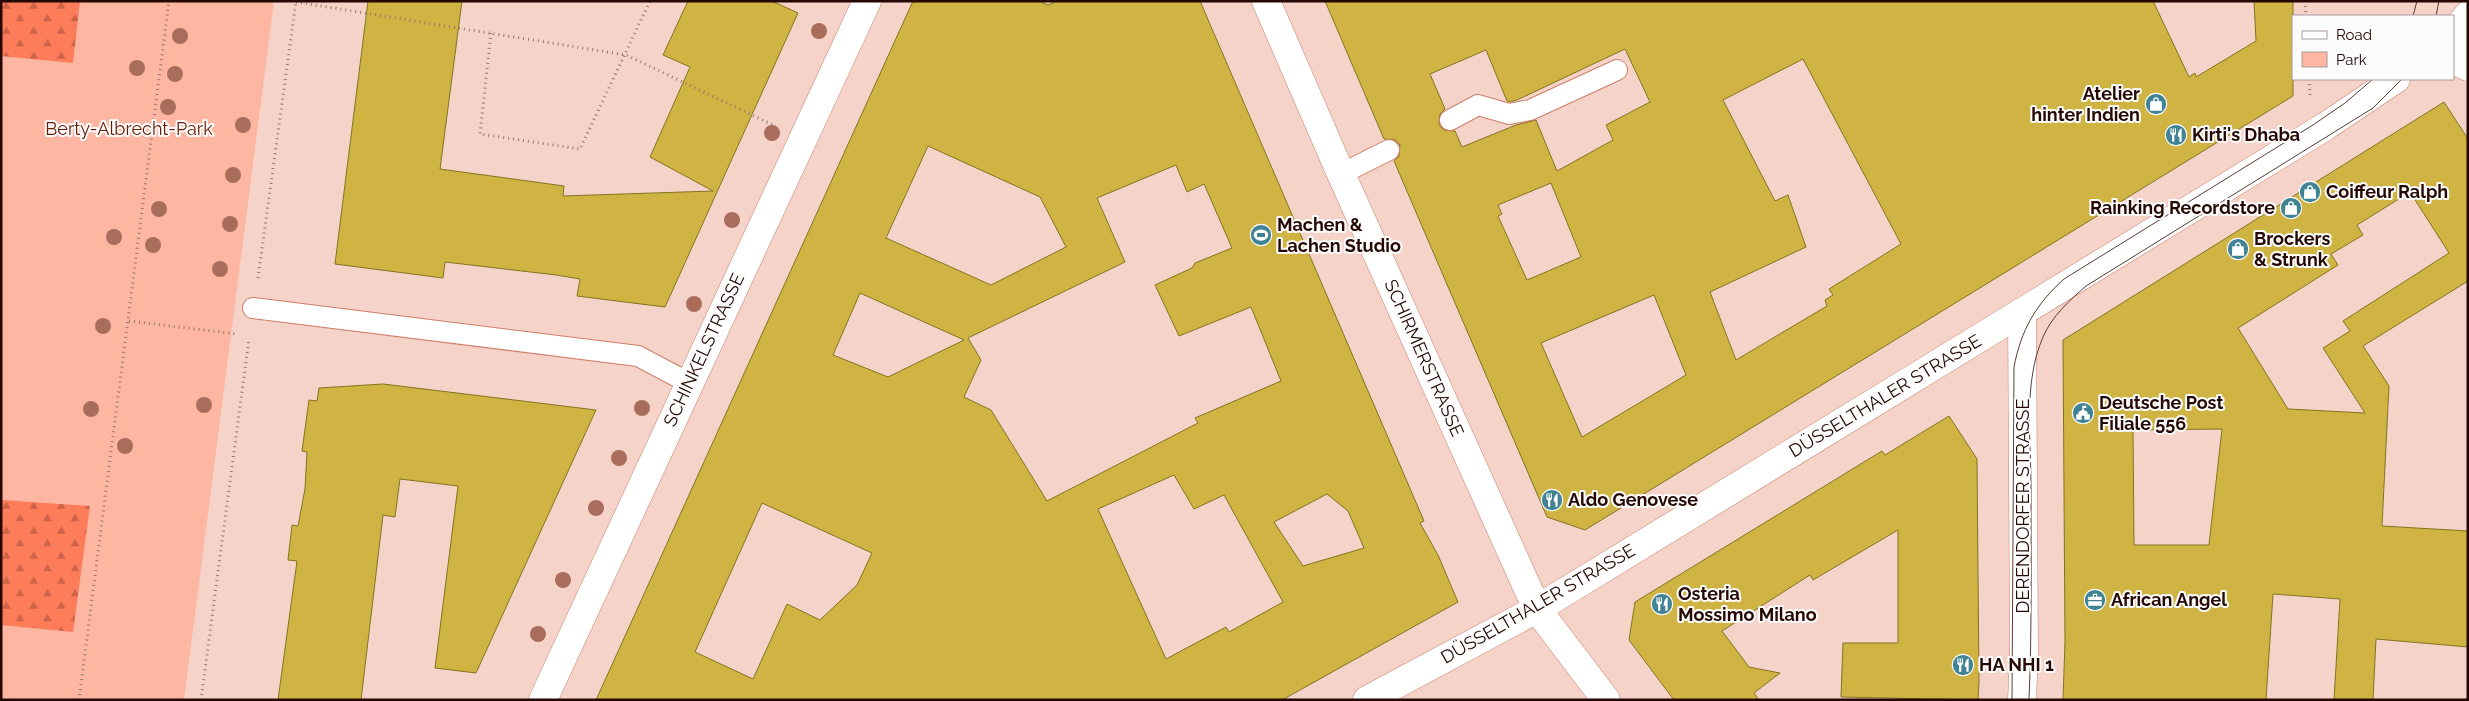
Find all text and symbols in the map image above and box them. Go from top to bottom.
legend [2292,15,2454,80]
text: Road [2336,26,2372,44]
text: Park [2336,51,2367,69]
place label: Atelier hinter Indien [2031,83,2140,125]
shop icon: Atelier hinter Indien [2144,92,2168,116]
park label: Berty-Albrecht-Park [45,118,213,139]
restaurant icon: Kirti's Dhaba [2164,123,2188,147]
place label: Kirti's Dhaba [2192,124,2300,145]
shop icon: Coiffeur Ralph [2298,180,2322,204]
place label: Coiffeur Ralph [2326,181,2448,202]
shop icon: Rainking Recordstore [2279,196,2303,220]
place label: Rainking Recordstore [2090,197,2275,218]
place label: Machen & Lachen Studio [1277,214,1401,256]
sports icon: Machen & Lachen Studio [1249,223,1273,247]
place label: Brockers & Strunk [2254,228,2330,270]
shop icon: Brockers & Strunk [2226,237,2250,261]
street label: SCHINKELSTRASSE [659,270,748,430]
street label: SCHIRMERSTRASSE [1380,276,1469,440]
street label: DÜSSELTHALER STRASSE [1785,330,1985,461]
place label: Deutsche Post Filiale 556 [2099,392,2223,434]
street label: DERENDORFER STRASSE [2012,399,2033,613]
public building icon: Deutsche Post Filiale 556 [2071,401,2095,425]
restaurant icon: Aldo Genovese [1540,488,1564,512]
place label: Aldo Genovese [1568,489,1698,510]
street label: DÜSSELTHALER STRASSE [1437,539,1638,668]
place label: Osteria Mossimo Milano [1678,583,1817,625]
office icon: African Angel [2083,588,2107,612]
place label: African Angel [2111,589,2227,610]
restaurant icon: Osteria Mossimo Milano [1650,592,1674,616]
restaurant icon: HA NHI 1 [1951,653,1975,677]
place label: HA NHI 1 [1979,654,2054,675]

